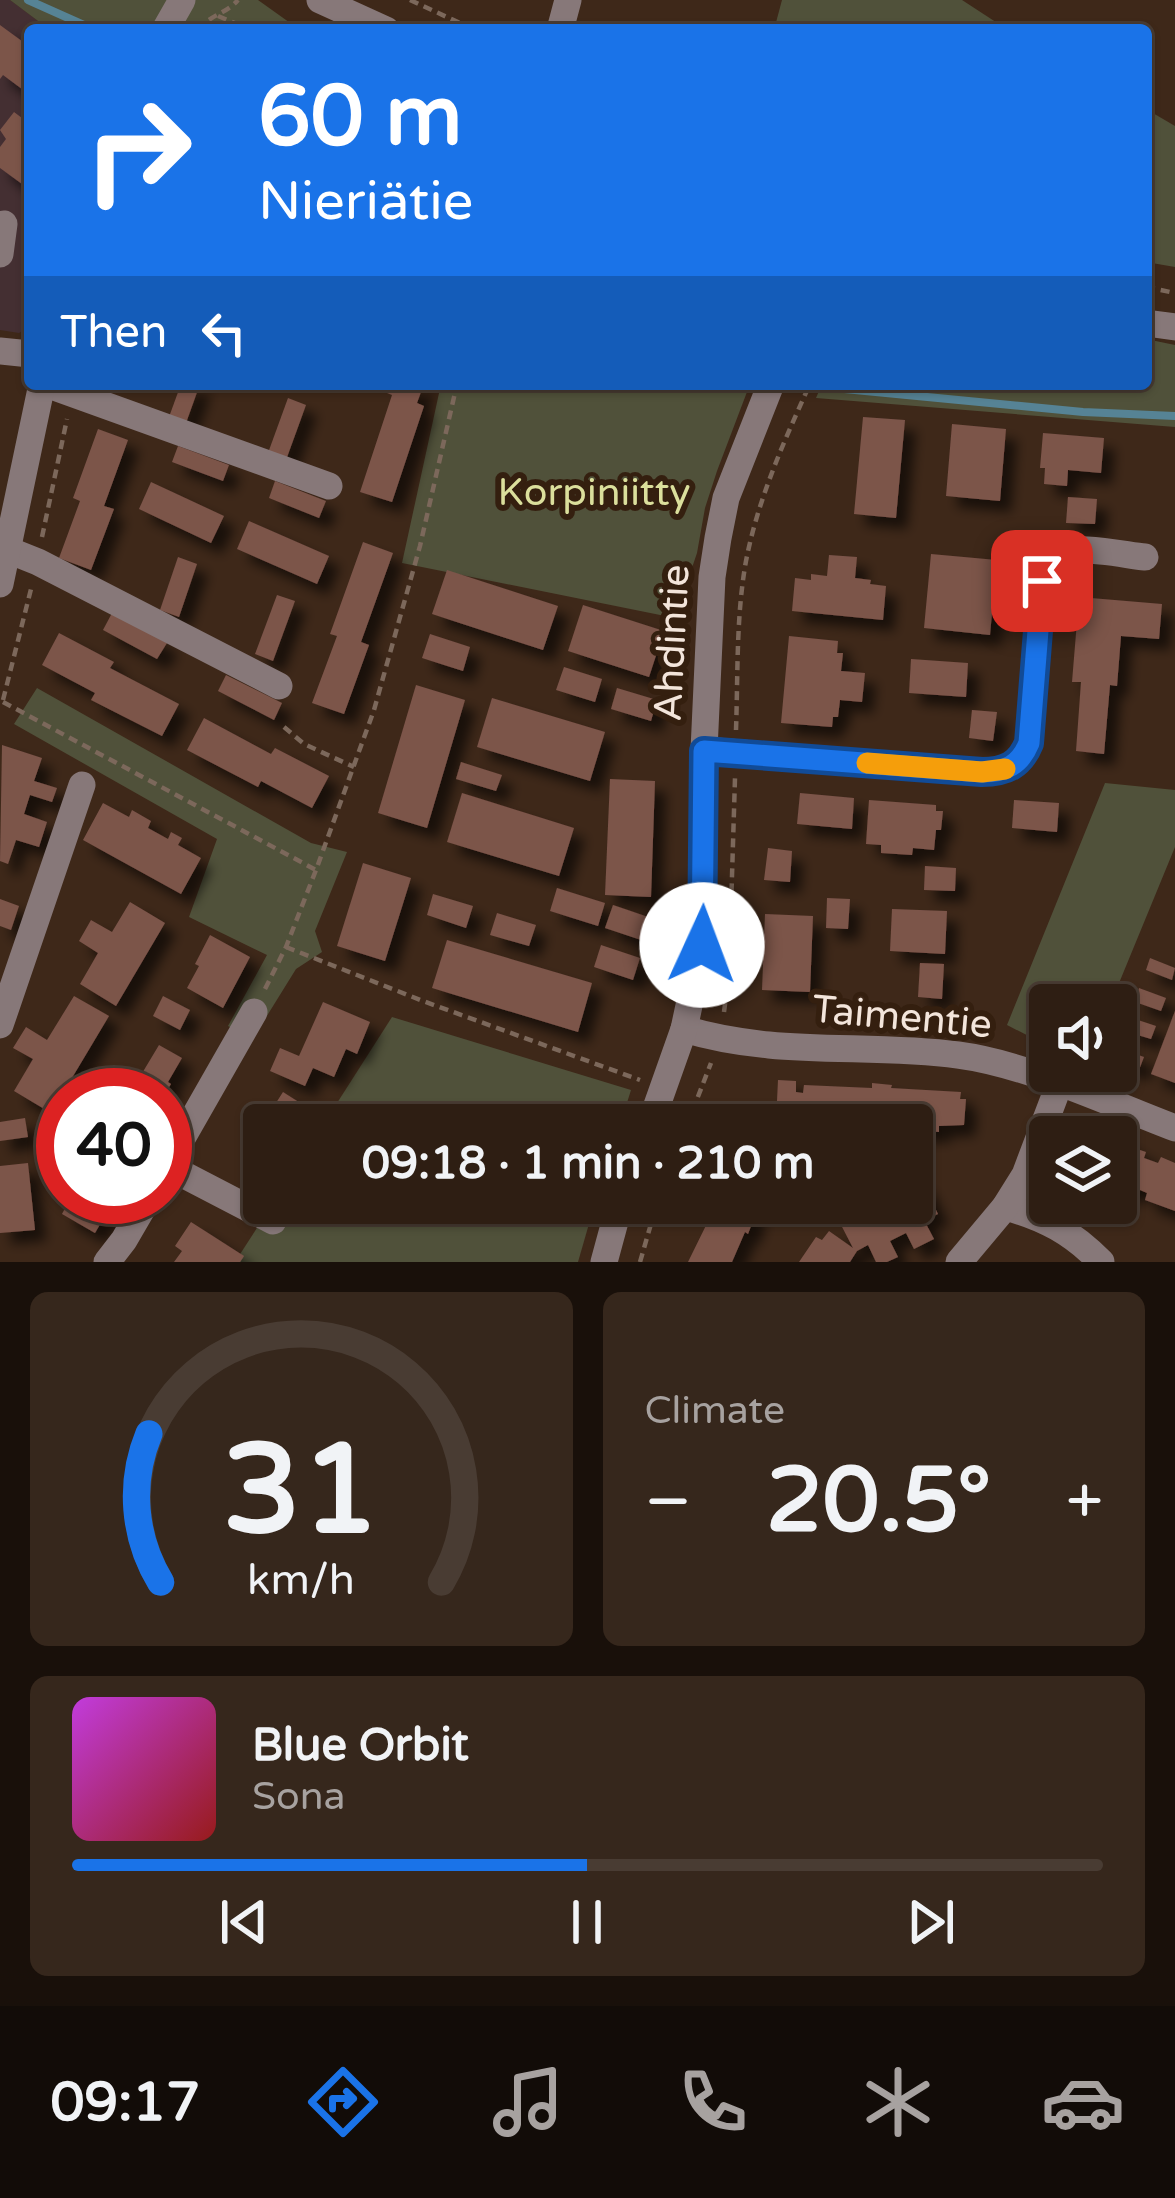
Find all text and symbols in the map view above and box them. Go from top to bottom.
text: 60 m [258,67,462,168]
icon: right [60,72,216,228]
text: Nieriätie [258,169,473,234]
icon: left [191,300,257,366]
text: Then [60,306,167,360]
park label: Korpiniitty [498,469,690,516]
pin [991,530,1093,632]
icon: arrive [1009,548,1075,614]
street label: Ahdintie [644,563,700,723]
position arrow [639,882,765,1008]
map controls [1029,984,1137,1224]
button: sound [1029,984,1137,1092]
street label: Taimentie [810,986,994,1048]
speed limit sign: 40 [36,1068,192,1224]
button: layers [1029,1116,1137,1224]
text: 09:18 · 1 min · 210 m [362,1137,814,1191]
text: Climate [645,1387,785,1434]
text: 31 [223,1416,380,1567]
text: 20.5° [766,1447,991,1556]
text: − [645,1462,692,1542]
text: + [1066,1462,1103,1542]
text: km/h [247,1555,355,1606]
text: Blue Orbit [252,1719,469,1773]
text: Sona [252,1773,345,1820]
icon: previous [211,1889,277,1955]
icon: pause [554,1889,620,1955]
icon: next [898,1889,964,1955]
icon: directions [301,2060,385,2144]
icon: music [486,2060,570,2144]
icon: phone [671,2060,755,2144]
icon: climate [856,2060,940,2144]
icon: car [1041,2060,1125,2144]
text: 09:17 [50,2070,200,2135]

